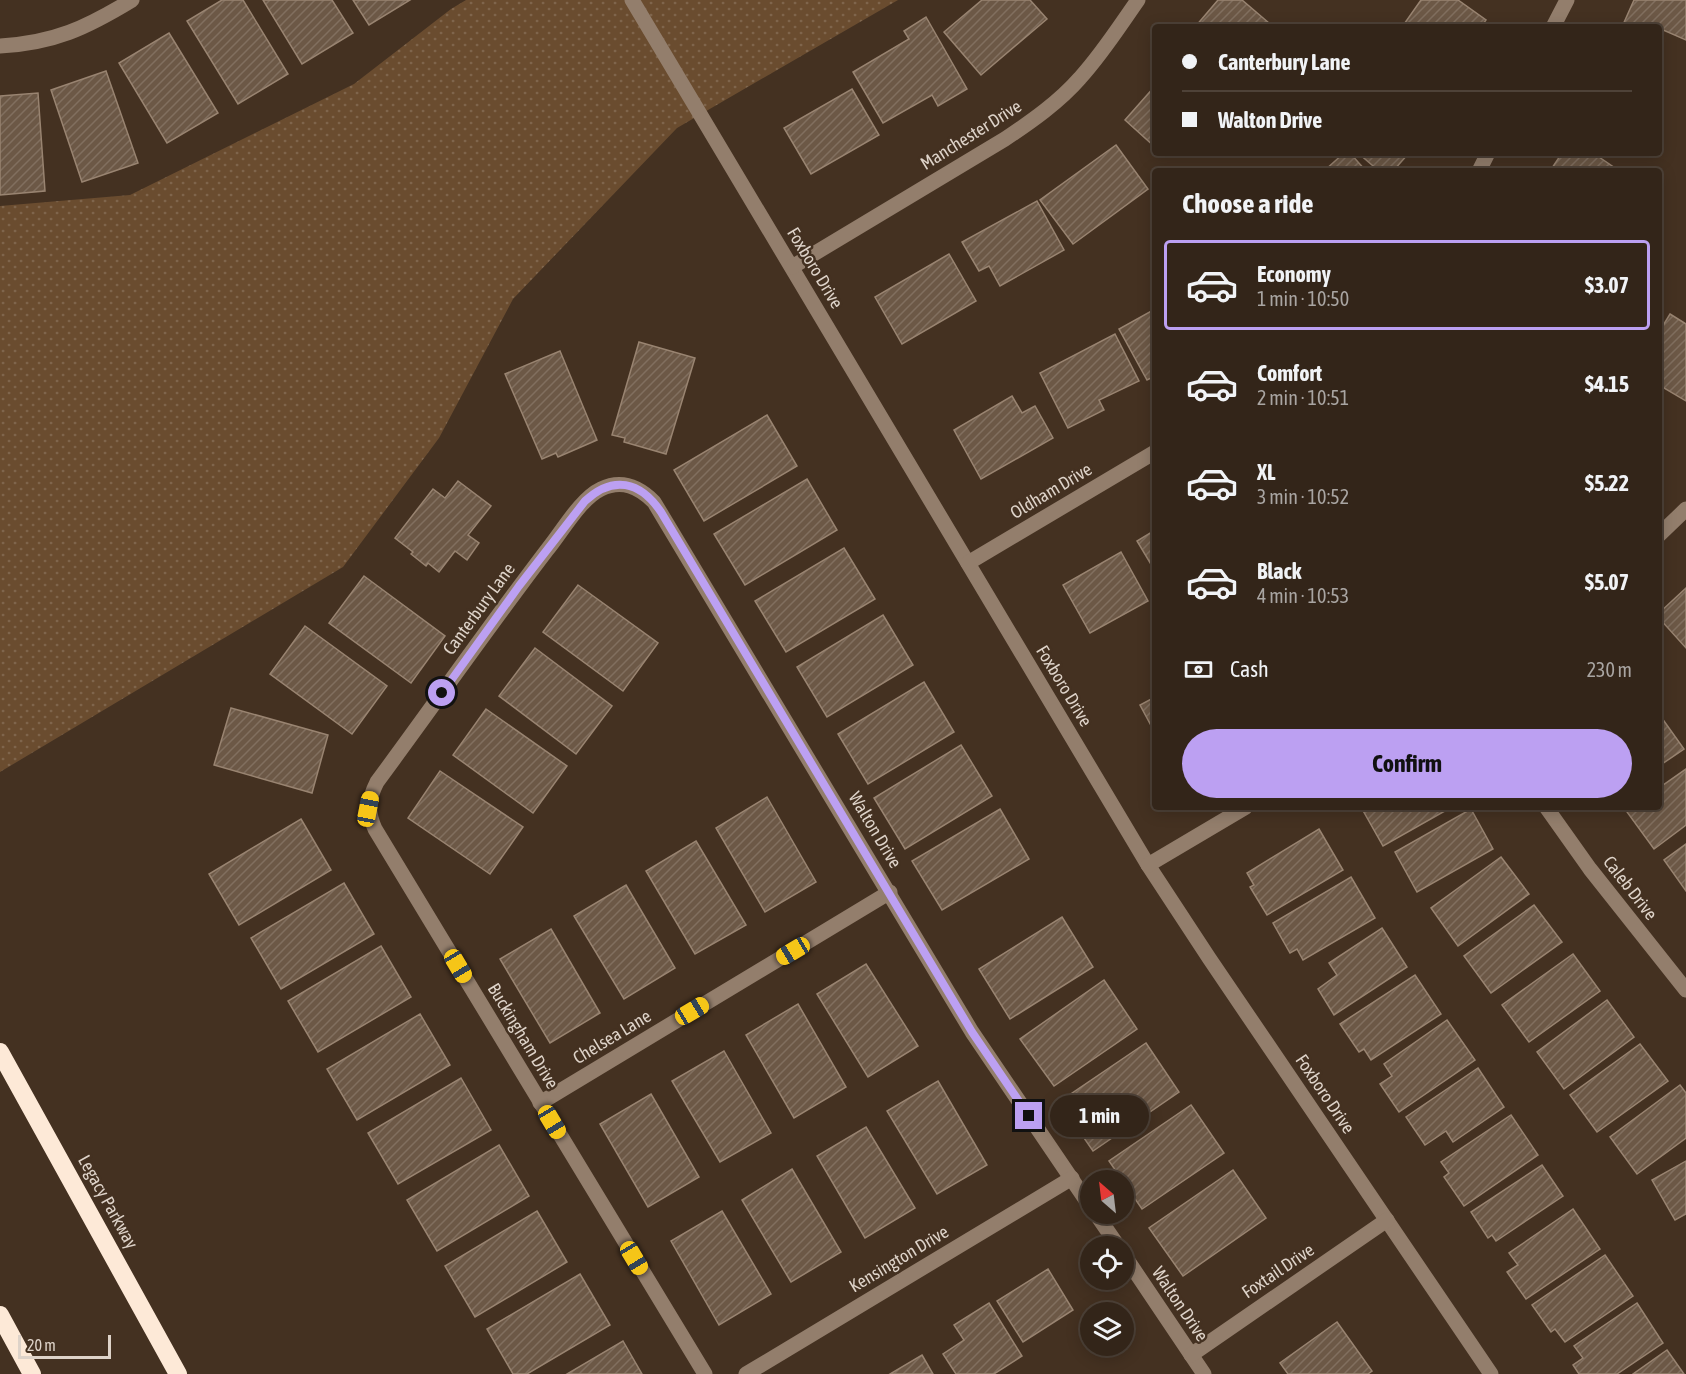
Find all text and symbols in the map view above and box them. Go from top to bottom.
text: Canterbury Lane [1218,49,1350,75]
street label: Manchester Drive [916,95,1025,174]
text: Walton Drive [1218,107,1322,133]
text: Choose a ride [1182,188,1314,219]
street label: Foxboro Drive [783,223,848,312]
icon: car [1185,258,1239,312]
text: Economy [1257,261,1331,287]
text: $3.07 [1585,272,1629,298]
text: 1 min · 10:50 [1257,287,1349,310]
icon: car [1185,357,1239,411]
text: Comfort [1257,360,1322,386]
text: $4.15 [1585,371,1629,397]
text: 2 min · 10:51 [1257,386,1349,409]
icon: car [1185,456,1239,510]
street label: Oldham Drive [1006,458,1095,523]
text: XL [1257,459,1275,485]
text: $5.22 [1585,470,1629,496]
text: 3 min · 10:52 [1257,485,1349,508]
icon: car [1185,555,1239,609]
text: Black [1257,558,1301,584]
street label: Canterbury Lane [438,559,519,659]
text: $5.07 [1585,569,1629,595]
text: 4 min · 10:53 [1257,584,1349,607]
street label: Foxboro Drive [1032,641,1097,730]
icon: cash [1182,653,1215,686]
text: Cash [1230,656,1269,682]
text: 230 m [1587,658,1632,681]
route start [428,679,455,706]
button: Confirm [1182,729,1632,798]
street label: Walton Drive [844,788,906,872]
car [356,790,380,828]
street label: Caleb Drive [1599,852,1662,924]
car [773,934,813,968]
car [441,946,475,986]
street label: Buckingham Drive [484,979,563,1092]
car [672,994,712,1028]
street label: Chelsea Lane [569,1005,655,1068]
street label: Foxboro Drive [1291,1050,1359,1137]
callout: 1 min [1050,1095,1149,1137]
car [535,1102,569,1142]
route end [1015,1102,1042,1129]
text: 1 min [1079,1104,1120,1127]
street label: Legacy Parkway [74,1151,143,1252]
north arrow [1080,1170,1134,1224]
map controls [1080,1170,1134,1356]
street label: Kensington Drive [845,1221,952,1296]
button: locate [1080,1236,1134,1290]
car [617,1238,651,1278]
street label: Foxtail Drive [1238,1239,1318,1302]
street label: Walton Drive [1148,1263,1213,1345]
button: layers [1080,1302,1134,1356]
scale bar [18,1332,111,1360]
text: 20 m [27,1336,56,1354]

